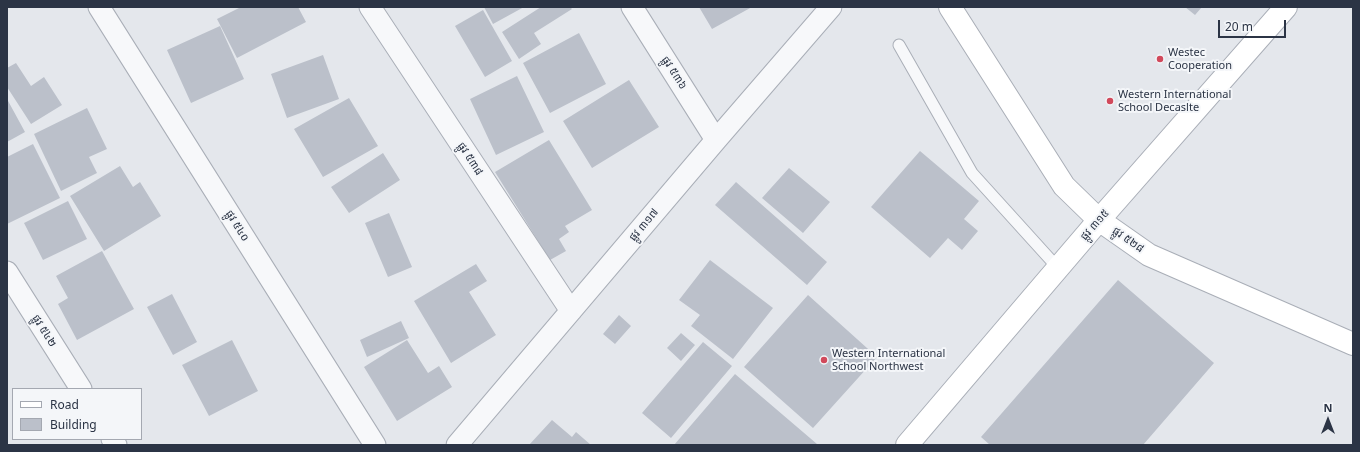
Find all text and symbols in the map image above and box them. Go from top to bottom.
scale bar [1220,12,1288,38]
text: 20 m [1225,18,1253,35]
place label: Westec Cooperation [1168,46,1232,72]
street label: ផ្លូវ ៥៣៦ [658,54,690,92]
marker: Westec Cooperation [1155,54,1165,64]
place label: Western International School Decaslte [1118,88,1231,114]
marker: Western International School Decaslte [1105,96,1115,106]
street label: ផ្លូវ ៥៣៨ [454,140,486,178]
street label: ផ្លូវ ៣១៧ [627,206,661,244]
street label: ផ្លូវ ៣១៥ [1078,207,1112,243]
street label: ផ្លូវ ៥៤០ [222,208,252,244]
street label: ផ្លូវ ៥២៨ [1110,224,1146,256]
street label: ផ្លូវ ៥៤២ [29,312,59,350]
place label: Western International School Northwest [832,347,945,373]
marker: Western International School Northwest [819,355,829,365]
legend [12,388,142,440]
text: Road [50,396,79,413]
north arrow [1308,400,1348,440]
text: N [1324,400,1332,415]
text: Building [50,416,97,433]

